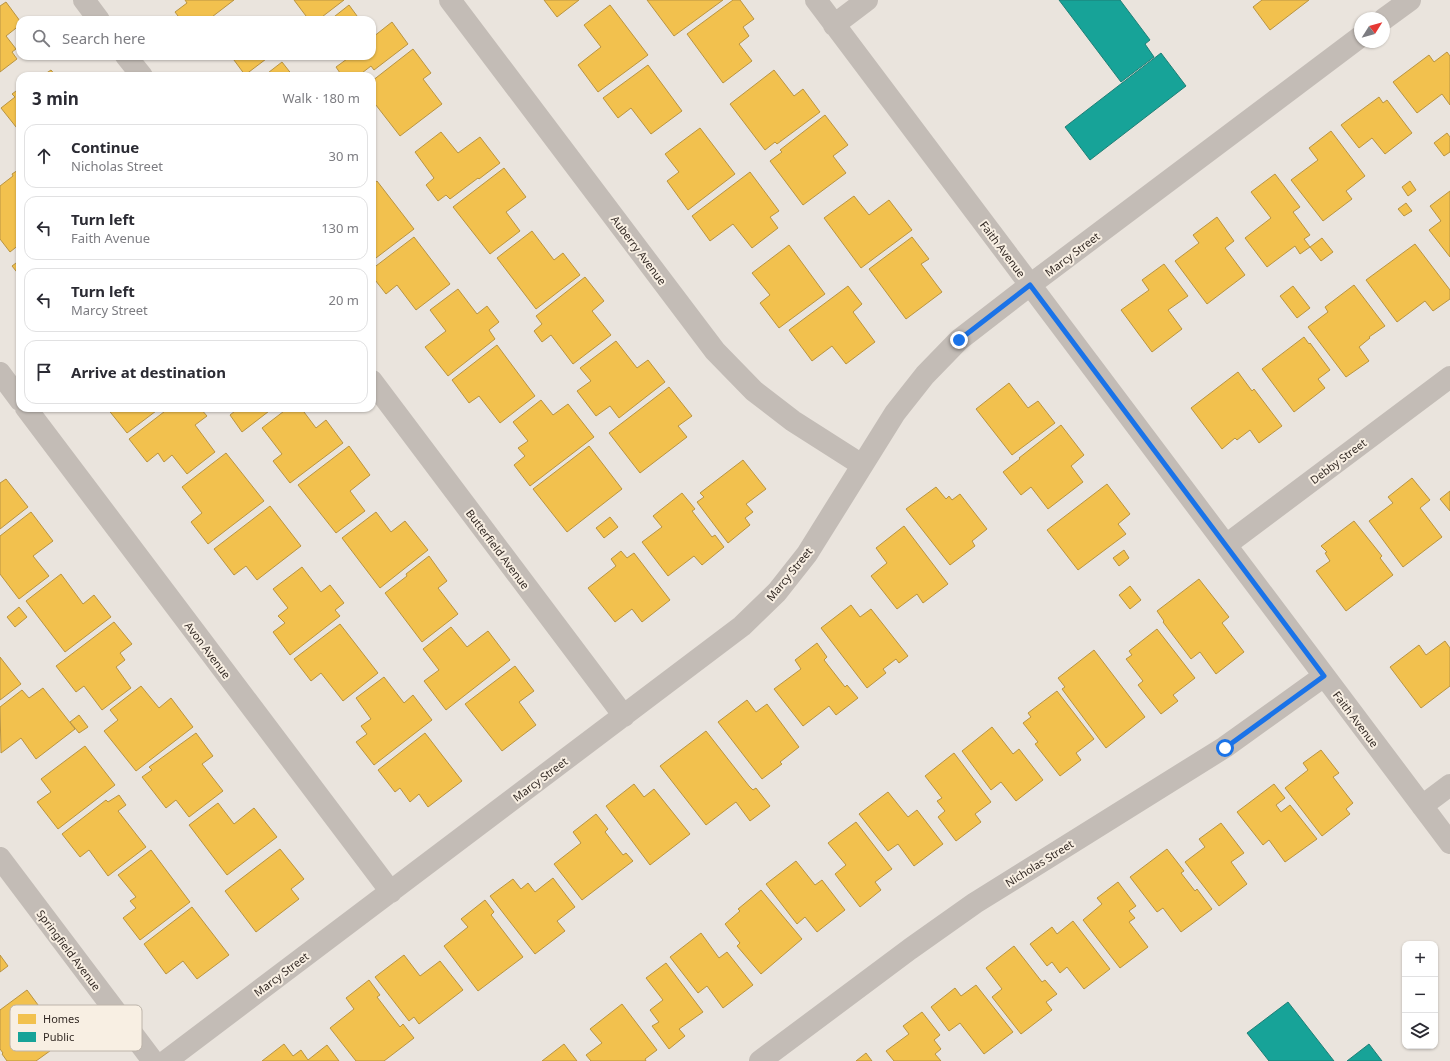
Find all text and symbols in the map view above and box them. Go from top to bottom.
north arrow [1354,12,1390,48]
search box [16,16,376,60]
icon: search [30,27,52,49]
text: Search here [62,28,145,48]
text: 3 min [32,87,79,110]
text: Walk · 180 m [282,89,360,107]
text: Continue [71,137,139,157]
icon: ahead [33,145,55,167]
text: 30 m [329,147,359,165]
text: Nicholas Street [71,157,163,175]
text: Turn left [71,209,135,229]
street label: Auberry Avenue [608,212,670,288]
icon: left [33,217,55,239]
street label: Faith Avenue [977,218,1029,280]
text: 130 m [321,219,359,237]
street label: Marcy Street [1042,228,1102,280]
text: Faith Avenue [71,229,150,247]
text: Turn left [71,281,135,301]
icon: left [33,289,55,311]
text: 20 m [329,291,359,309]
text: Marcy Street [71,301,148,319]
route end [950,331,968,349]
icon: arrive [33,361,55,383]
text: Arrive at destination [71,362,226,382]
street label: Debby Street [1307,435,1369,487]
street label: Butterfield Avenue [463,506,533,592]
street label: Marcy Street [763,544,815,604]
street label: Avon Avenue [182,619,234,681]
street label: Faith Avenue [1330,688,1382,750]
route start [1216,739,1234,757]
street label: Marcy Street [510,753,570,805]
street label: Nicholas Street [1002,836,1076,890]
street label: Springfield Avenue [34,906,104,994]
map controls [1402,941,1438,1049]
button: + [1402,941,1438,977]
street label: Marcy Street [251,948,311,1000]
button: − [1402,977,1438,1013]
legend [10,1005,142,1051]
text: Homes [43,1011,80,1026]
button: layers [1402,1013,1438,1049]
text: Public [43,1029,74,1044]

